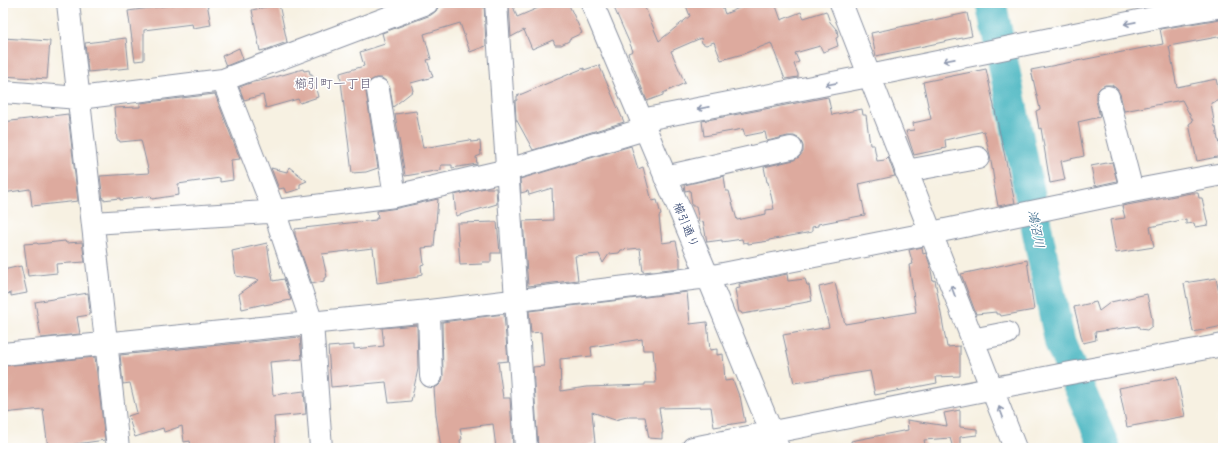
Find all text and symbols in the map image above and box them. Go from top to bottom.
one-way arrow [1123,20,1136,28]
one-way arrow [943,56,956,64]
district label: 櫛引町一丁目 [294,73,372,92]
one-way arrow [825,80,838,88]
one-way arrow [697,104,710,112]
street label: 櫛引通り [669,199,705,250]
water label: 鴻沼川 [1024,208,1051,250]
one-way arrow [949,285,957,297]
one-way arrow [996,406,1004,418]

